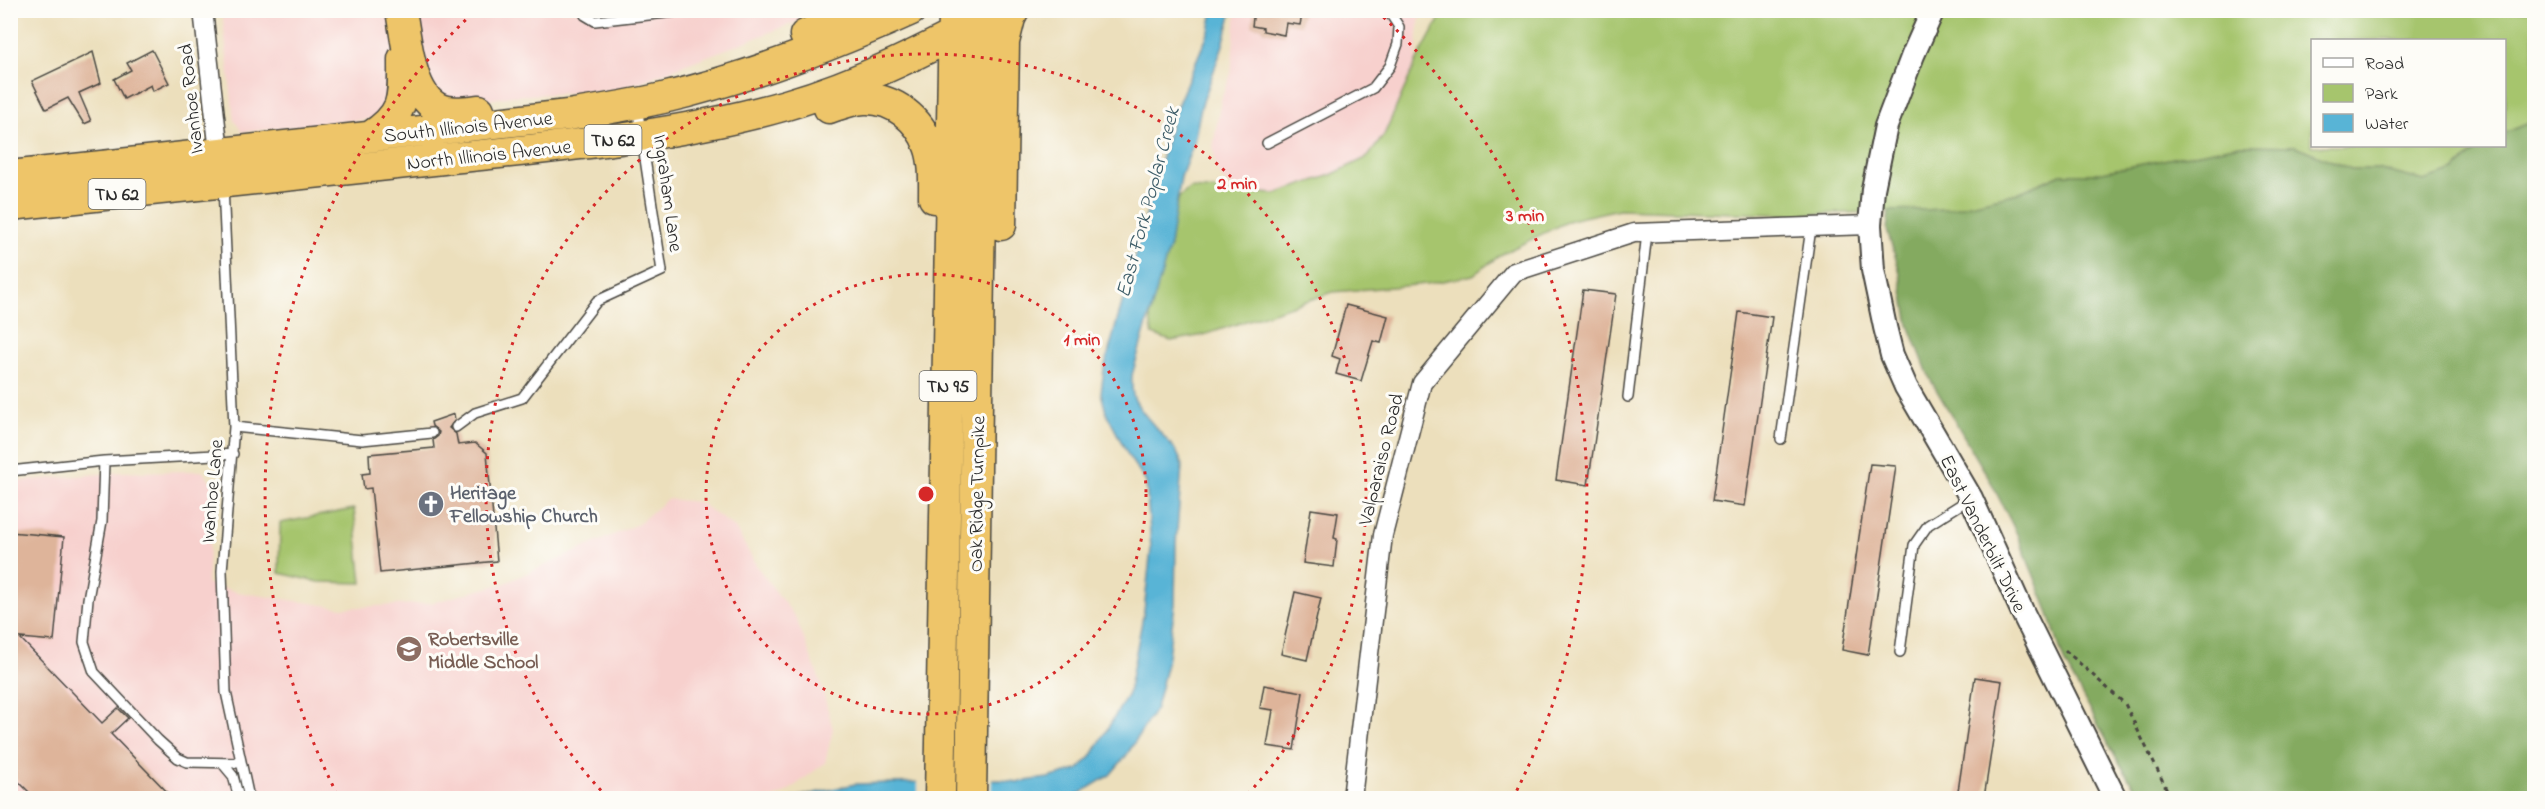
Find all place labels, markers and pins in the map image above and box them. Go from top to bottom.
place label: Heritage Fellowship Church [449,480,598,532]
centre of rings [916,484,936,504]
church icon: Heritage Fellowship Church [416,489,446,519]
place label: Robertsville Middle School [428,626,538,678]
school or university icon: Robertsville Middle School [394,634,424,664]

